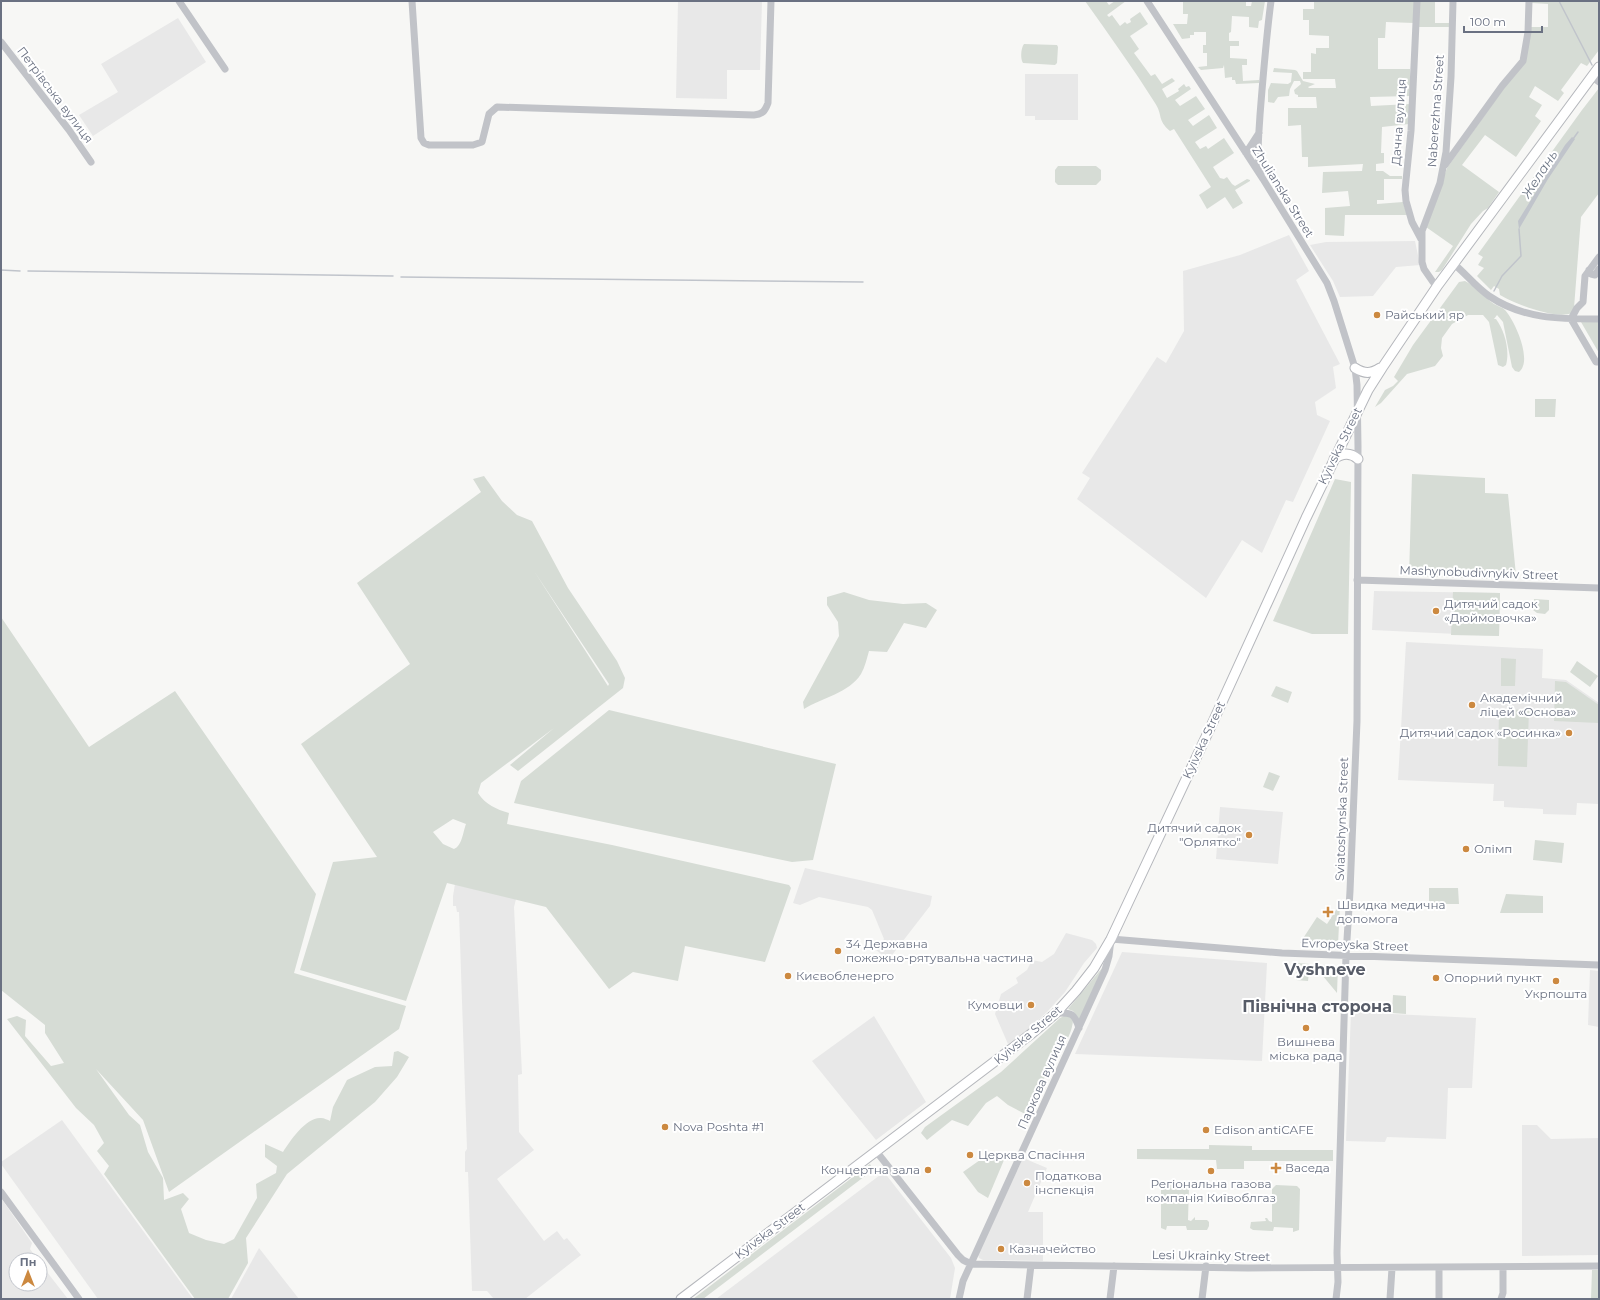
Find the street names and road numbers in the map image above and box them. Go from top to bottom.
street label: Петрівська вулиця [14,43,97,146]
street label: Naberezhna Street [1424,54,1447,168]
street label: Дачна вулиця [1388,78,1409,166]
street label: Zhulianska Street [1249,143,1318,240]
street label: Kyivska Street [1314,405,1365,487]
street label: Mashynobudivnykiv Street [1399,562,1559,583]
street label: Kyivska Street [1179,698,1228,781]
street label: Sviatoshynska Street [1332,757,1351,881]
street label: Evropeyska Street [1301,935,1409,954]
street label: Kyivska Street [991,1002,1065,1067]
street label: Паркова вулиця [1014,1032,1069,1131]
street label: Kyivska Street [732,1199,808,1262]
street label: Lesi Ukrainky Street [1152,1247,1271,1264]

